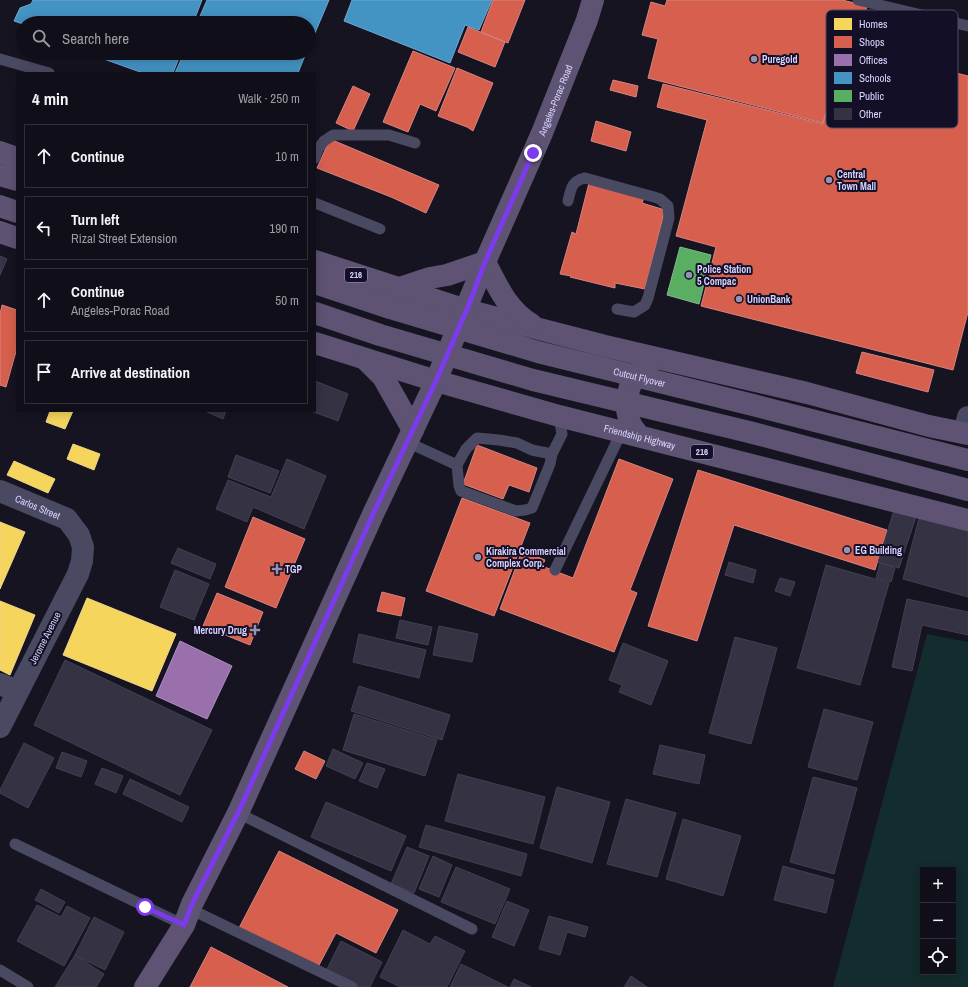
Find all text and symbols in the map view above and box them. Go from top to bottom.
legend [826,10,958,128]
search box [16,16,316,60]
text: Homes [859,17,888,31]
icon: search [30,27,52,49]
text: Search here [62,28,129,49]
text: Shops [859,35,885,49]
place label: Puregold [762,53,798,66]
text: Offices [859,53,888,67]
marker: Puregold [749,54,759,64]
street label: Angeles-Porac Road [535,63,575,139]
text: Schools [859,71,892,85]
text: 4 min [32,87,68,110]
text: Public [859,89,885,103]
text: Walk · 250 m [238,90,300,107]
text: Other [859,107,882,121]
route end [524,144,542,162]
icon: ahead [33,145,55,167]
text: Continue [71,146,124,167]
text: 10 m [275,148,299,165]
place label: Central Town Mall [837,168,876,193]
marker: Central Town Mall [824,175,834,185]
text: Turn left [71,209,119,230]
icon: left [33,217,55,239]
text: 190 m [269,220,299,237]
text: Rizal Street Extension [71,230,177,247]
place label: Police Station 5 Compac [697,263,751,288]
road number: 216 [345,268,367,282]
marker: Police Station 5 Compac [684,270,694,280]
text: Continue [71,281,124,302]
icon: ahead [33,289,55,311]
text: 50 m [275,292,299,309]
place label: UnionBank [747,293,791,306]
marker: UnionBank [734,294,744,304]
text: Angeles-Porac Road [71,302,169,319]
icon: arrive [33,361,55,383]
text: Arrive at destination [71,362,190,383]
street label: Cutcut Flyover [612,364,667,390]
street label: Friendship Highway [603,421,678,452]
road number: 216 [691,445,713,459]
street label: Carlos Street [13,492,63,522]
place label: EG Building [855,544,902,557]
place label: Kirakira Commercial Complex Corp. [486,545,566,570]
marker: EG Building [842,545,852,555]
marker: Kirakira Commercial Complex Corp. [473,552,483,562]
place label: TGP [285,563,302,576]
marker: TGP [272,564,282,574]
street label: Jerome Avenue [26,609,64,666]
place label: Mercury Drug [194,624,247,637]
marker: Mercury Drug [250,625,260,635]
map controls [920,867,956,975]
button: + [920,867,956,903]
route start [136,898,154,916]
button: − [920,903,956,939]
button: locate [920,939,956,975]

